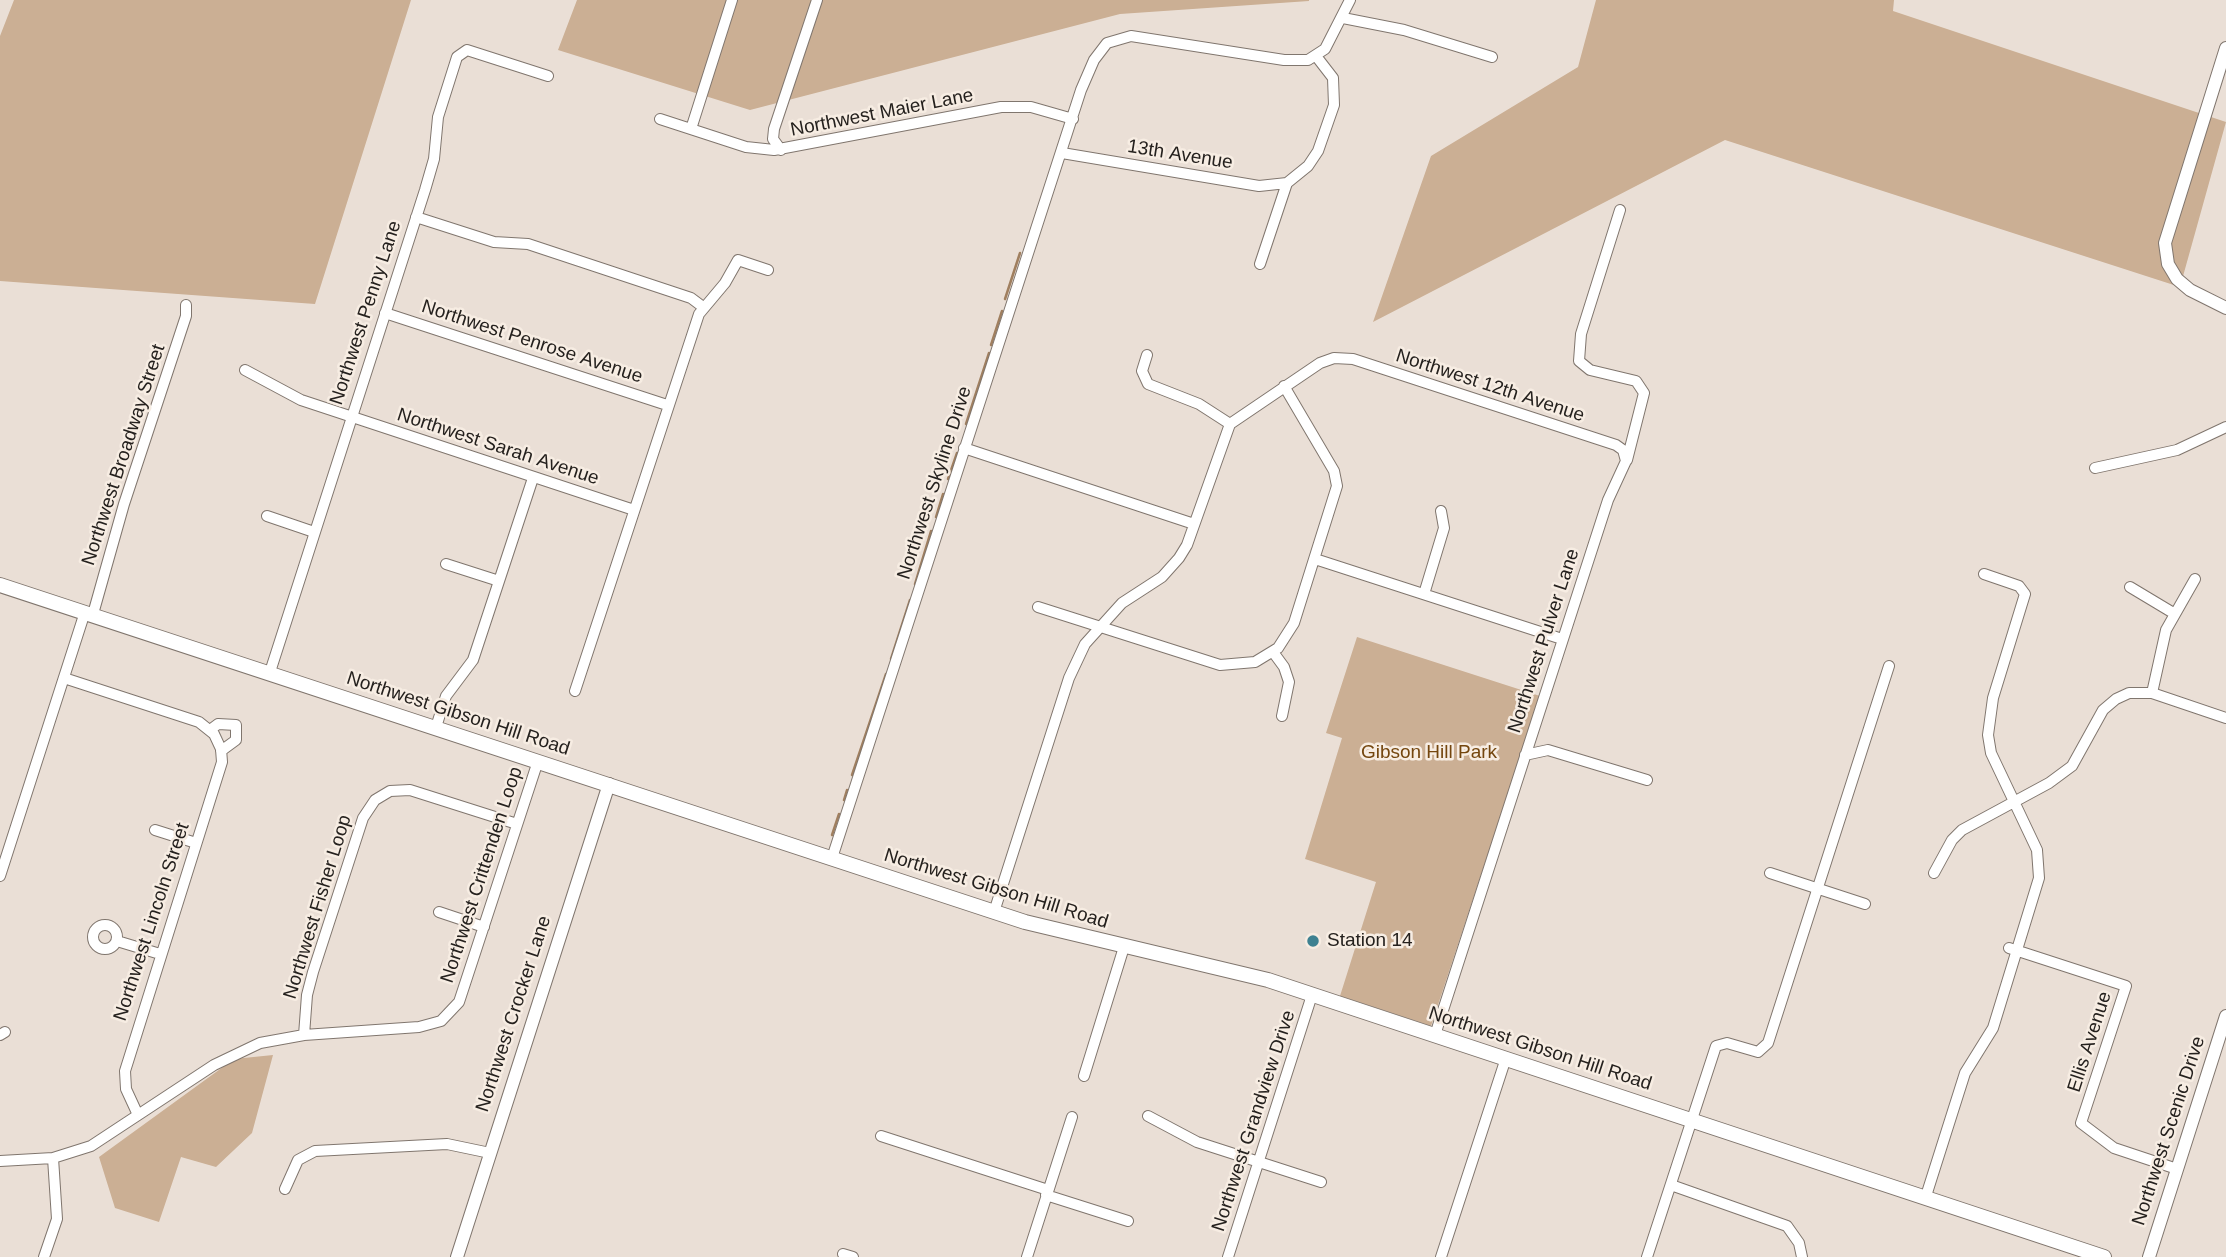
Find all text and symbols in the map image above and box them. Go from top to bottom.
street label: Northwest Maier Lane [789,84,975,142]
street label: 13th Avenue [1126,135,1234,175]
street label: Northwest Penny Lane [325,218,407,408]
street label: Northwest Penrose Avenue [419,295,645,389]
street label: Northwest Broadway Street [77,342,171,568]
street label: Northwest 12th Avenue [1393,345,1587,427]
street label: Northwest Skyline Drive [893,384,977,582]
street label: Northwest Sarah Avenue [394,404,602,490]
street label: Northwest Pulver Lane [1503,546,1585,736]
street label: Northwest Gibson Hill Road [344,667,572,761]
park label: Gibson Hill Park [1361,742,1497,764]
street label: Northwest Crittenden Loop [436,764,528,986]
street label: Northwest Fisher Loop [279,812,357,1002]
street label: Northwest Lincoln Street [109,820,195,1024]
street label: Northwest Gibson Hill Road [881,844,1111,934]
street label: Northwest Crocker Lane [472,913,556,1115]
place label: Station 14 [1327,930,1413,952]
marker: Station 14 [1305,933,1321,949]
street label: Ellis Avenue [2063,989,2117,1095]
street label: Northwest Gibson Hill Road [1426,1002,1654,1096]
street label: Northwest Grandview Drive [1207,1008,1301,1234]
street label: Northwest Scenic Drive [2128,1034,2210,1228]

